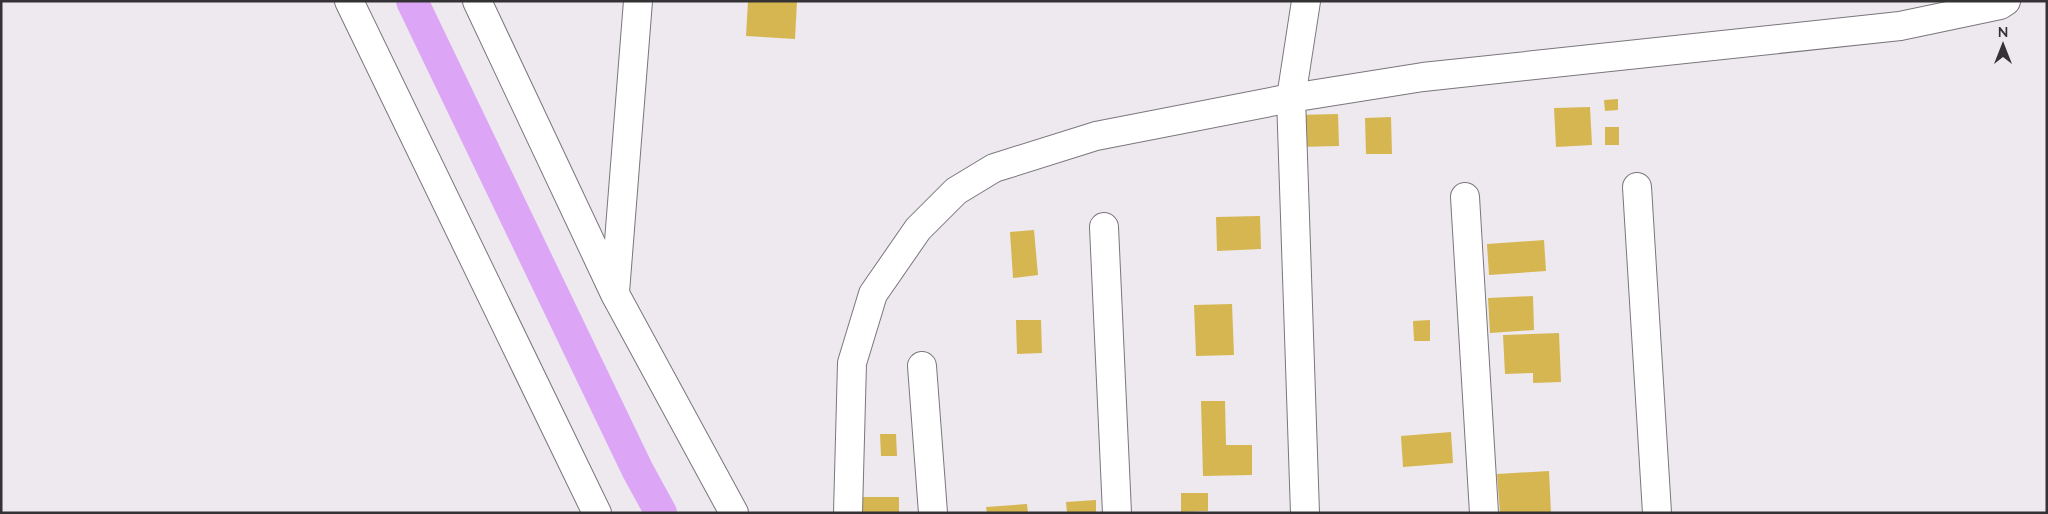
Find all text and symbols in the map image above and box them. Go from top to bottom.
north arrow [1978,20,2028,70]
text: N [1998,23,2008,41]

